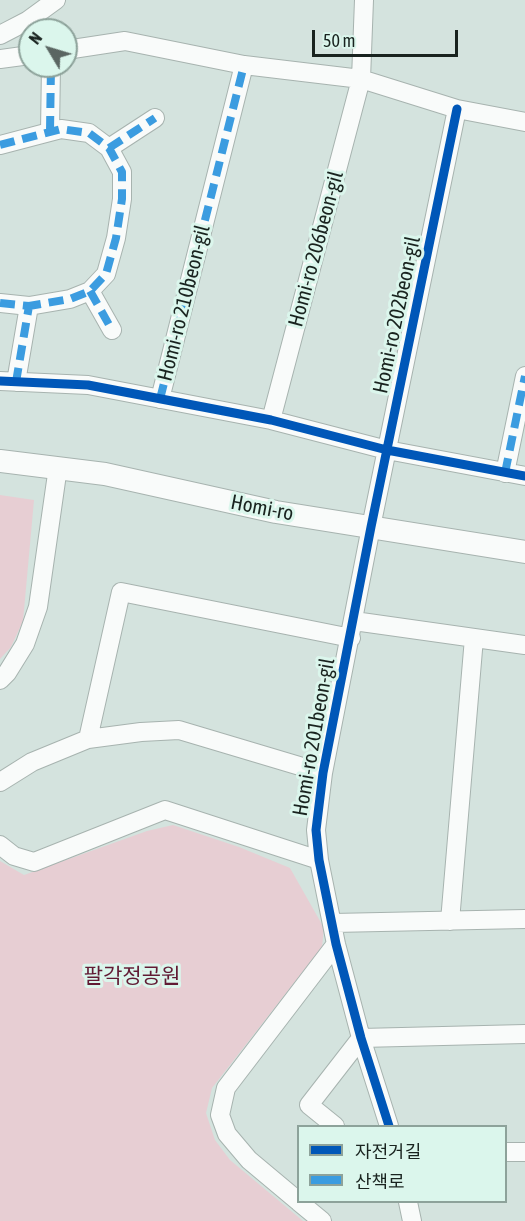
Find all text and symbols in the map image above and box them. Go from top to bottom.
north arrow [18,18,78,78]
scale bar [315,18,460,56]
text: N [25,29,45,47]
text: 50 m [323,30,355,51]
street label: Homi-ro 206beon-gil [283,168,349,330]
street label: Homi-ro 210beon-gil [152,222,216,384]
street label: Homi-ro 202beon-gil [368,234,426,396]
street label: Homi-ro [229,490,295,526]
street label: Homi-ro 201beon-gil [288,656,340,818]
park label: 팔각정공원 [84,963,180,989]
legend [297,1125,507,1203]
text: 자전거길 [355,1141,421,1162]
text: 산책로 [355,1171,405,1192]

